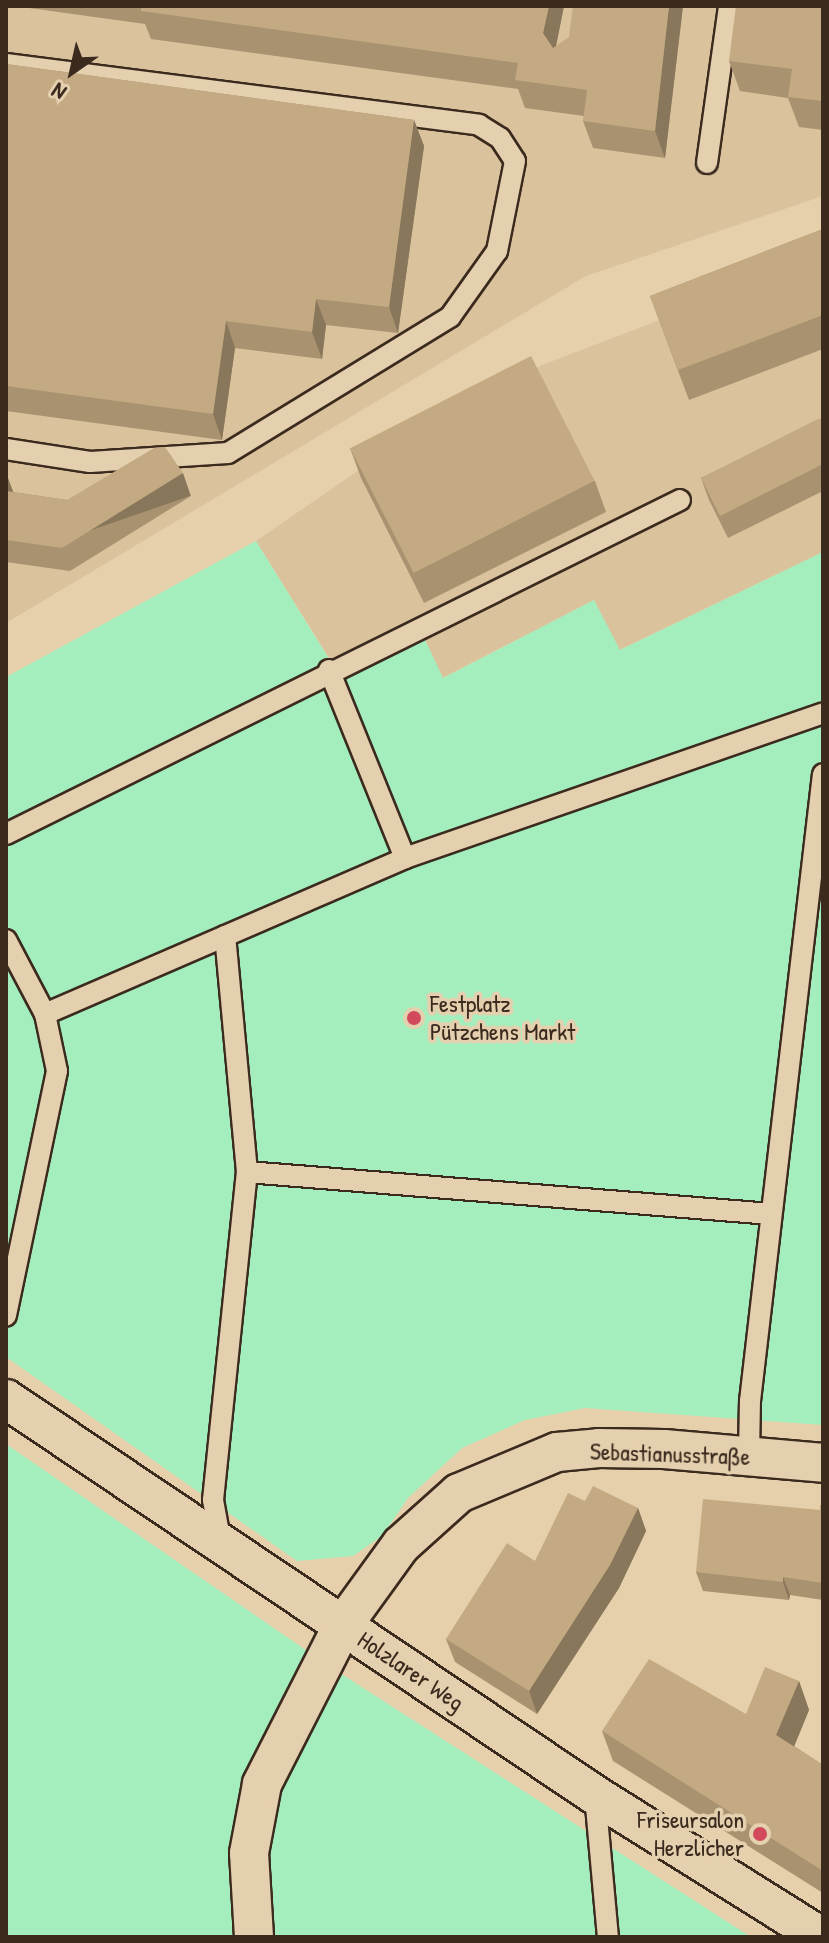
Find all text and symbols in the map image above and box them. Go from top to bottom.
north arrow [32,32,112,112]
text: N [45,76,72,108]
place label: Festplatz Pützchens Markt [430,990,575,1046]
marker: Festplatz Pützchens Markt [405,1009,423,1027]
street label: Sebastianusstraße [589,1437,751,1471]
street label: Holzlarer Weg [352,1625,470,1717]
place label: Friseursalon Herzlicher [637,1806,744,1862]
marker: Friseursalon Herzlicher [751,1825,769,1843]

